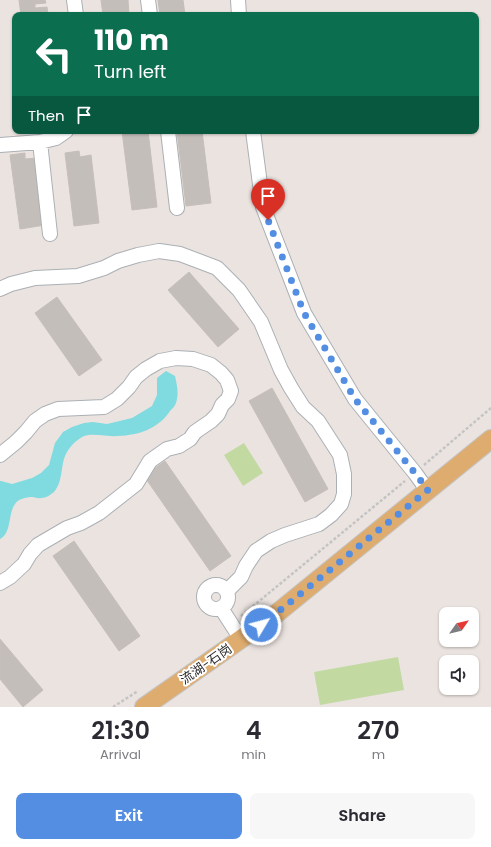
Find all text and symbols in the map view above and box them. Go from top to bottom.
text: 110 m [94,21,169,60]
icon: left [28,28,80,80]
text: Turn left [94,59,166,84]
icon: arrive [73,104,95,126]
text: Then [28,105,65,126]
pin [251,179,285,220]
icon: arrive [257,185,279,207]
position arrow [240,604,282,646]
north arrow [439,607,479,647]
map controls [439,607,479,695]
street label: 流湖-石岗 [176,639,236,689]
button: sound [439,655,479,695]
text: 21:30 [91,714,150,747]
text: 4 [246,714,262,747]
text: 270 [357,714,400,747]
text: Arrival [100,745,141,764]
text: min [241,745,266,764]
text: m [372,745,385,764]
button: Exit [16,793,242,839]
button: Share [250,793,475,839]

